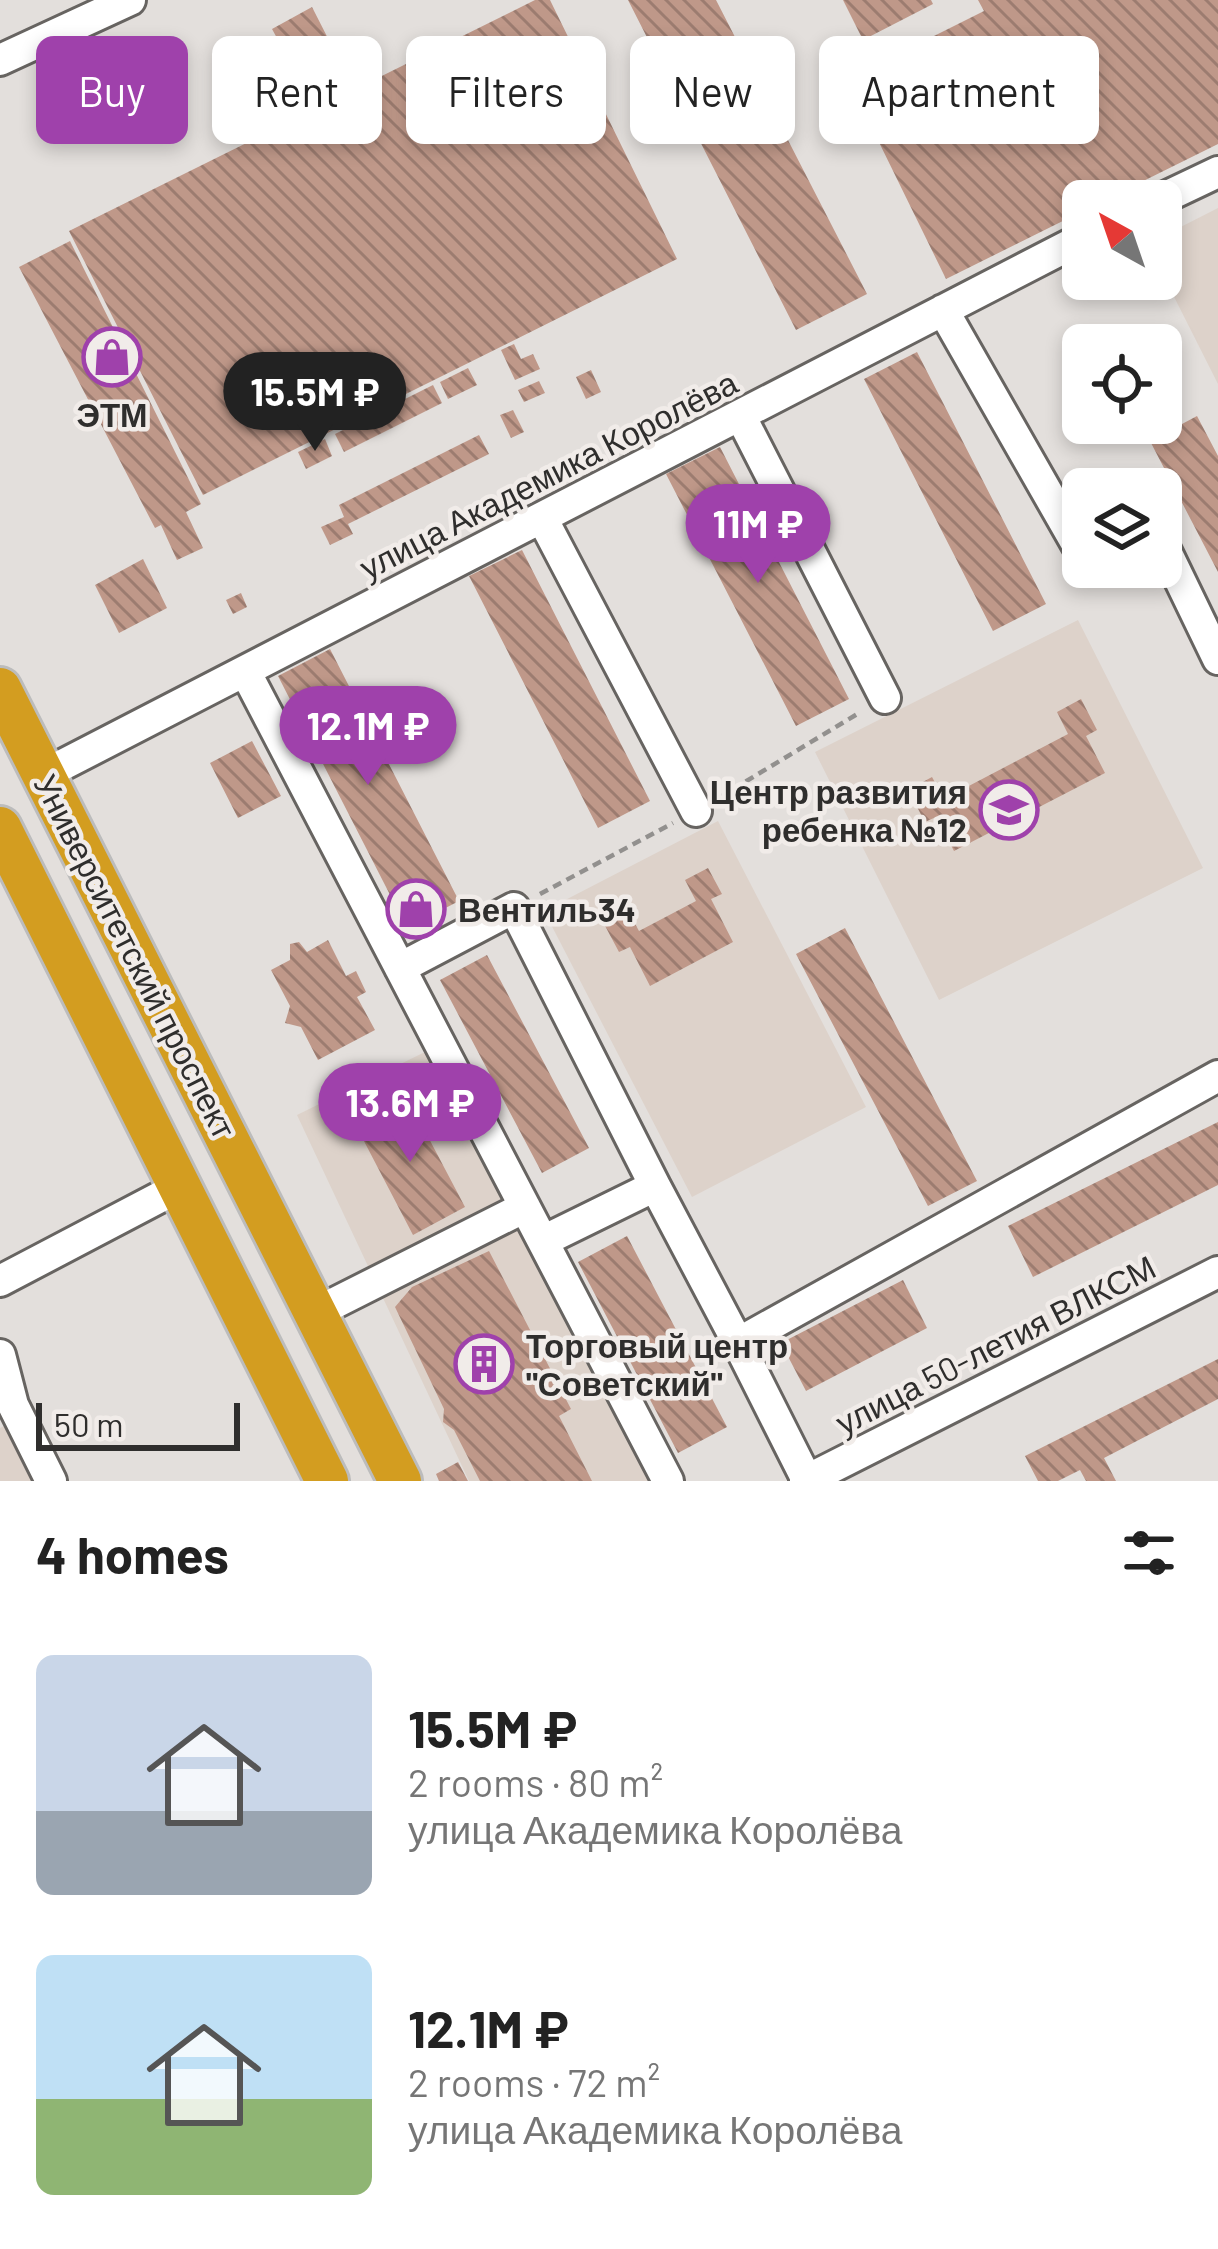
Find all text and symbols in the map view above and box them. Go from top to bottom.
chip: Buy [36,36,188,144]
chip: Rent [212,36,382,144]
chip: Filters [406,36,606,144]
chip: New [630,36,795,144]
chip: Apartment [819,36,1099,144]
north arrow [1062,180,1182,300]
map controls [1062,180,1182,588]
button: locate [1062,324,1182,444]
shop icon: ЭТМ [81,326,143,388]
pin: 15.5M ₽ [204,352,426,454]
street label: улица Академика Королёва [353,361,744,587]
text: 15.5M ₽ [250,367,380,414]
place label: ЭТМ [76,394,148,434]
button: layers [1062,468,1182,588]
pin: 11M ₽ [674,484,842,586]
text: 11M ₽ [713,499,803,546]
pin: 12.1M ₽ [257,686,479,788]
text: 12.1M ₽ [306,701,430,748]
street label: Университетский проспект [27,767,245,1145]
place label: Центр развития ребенка №12 [710,771,967,849]
school or university icon: Центр развития ребенка №12 [978,779,1040,841]
shop icon: Вентиль34 [385,878,447,940]
place label: Вентиль34 [458,889,636,929]
pin: 13.6M ₽ [299,1063,521,1165]
text: 13.6M ₽ [345,1078,475,1125]
street label: улица 50-летия ВЛКСМ [828,1246,1162,1442]
place label: Торговый центр "Советский" [526,1325,788,1403]
building icon: Торговый центр "Советский" [453,1333,515,1395]
scale bar [36,1397,240,1450]
text: 50 m [54,1404,124,1444]
icon: filters [1116,1520,1182,1586]
text: 4 homes [36,1523,229,1584]
text: 15.5M ₽ [408,1697,577,1758]
icon: home [132,1703,276,1847]
text: 2 rooms · 80 m² [408,1758,663,1805]
text: улица Академика Королёва [408,1805,902,1852]
text: 12.1M ₽ [408,1997,569,2058]
icon: home [132,2003,276,2147]
text: 2 rooms · 72 m² [408,2058,660,2105]
text: улица Академика Королёва [408,2105,902,2152]

